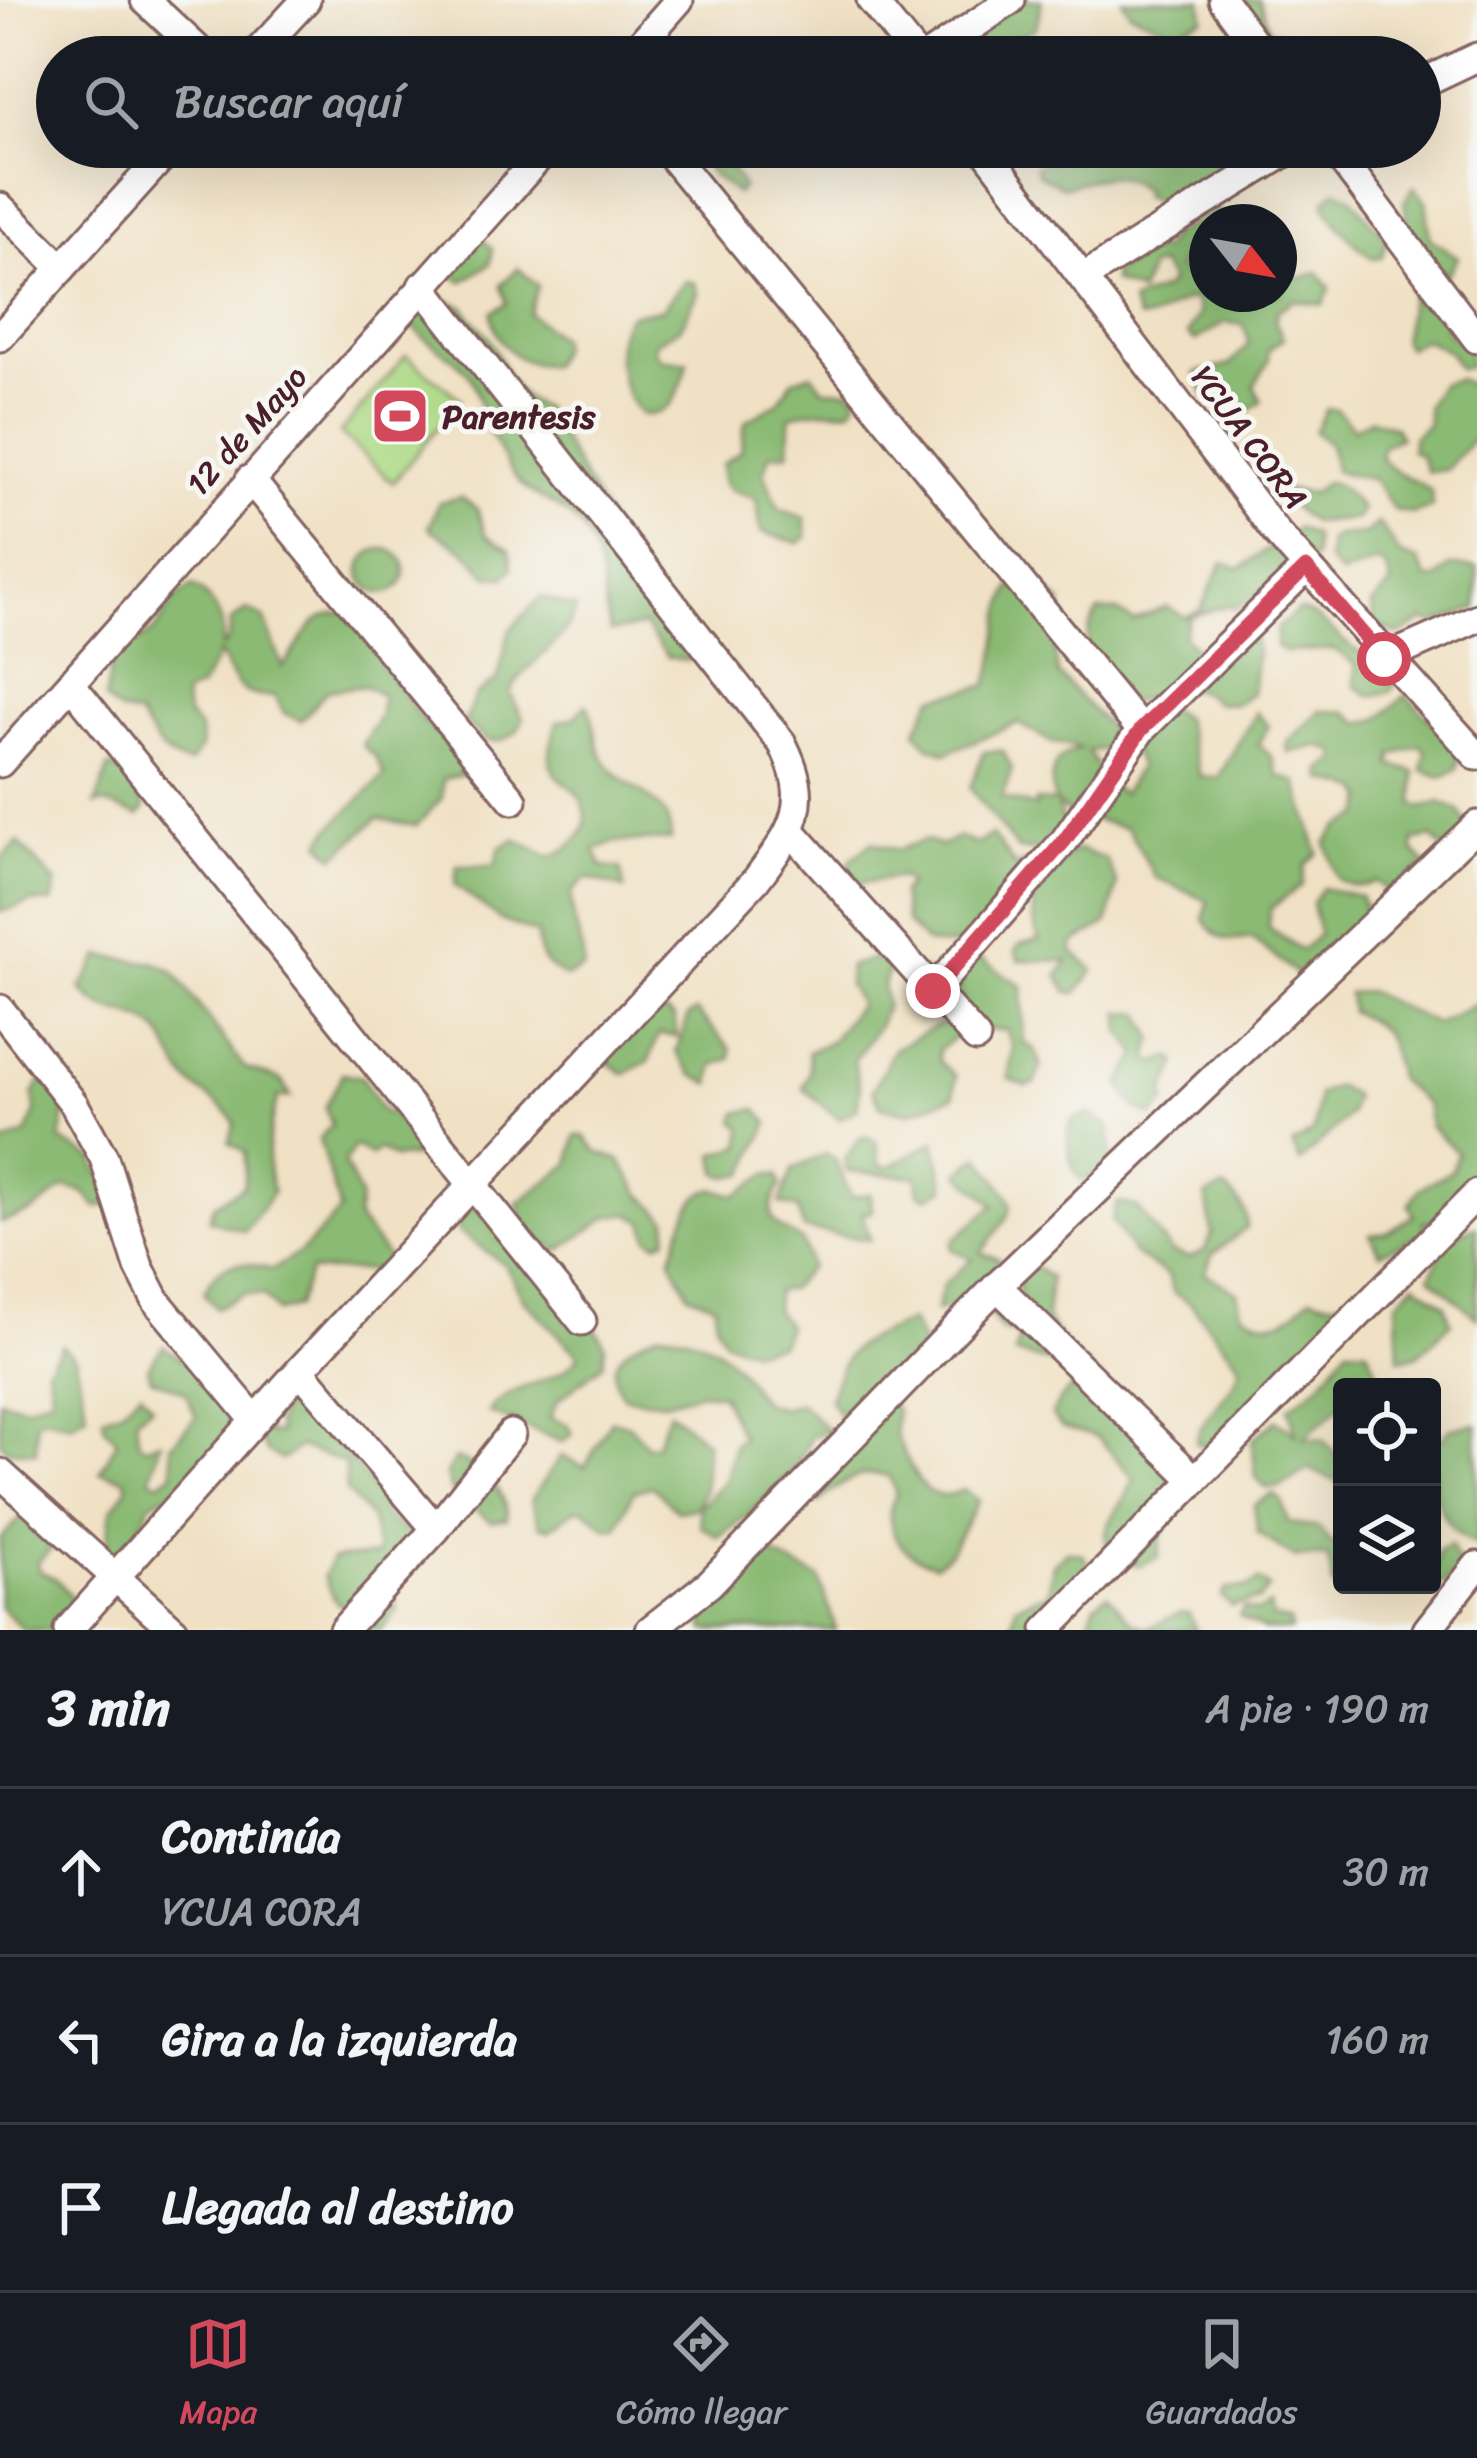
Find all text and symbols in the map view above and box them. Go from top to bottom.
search box [36,36,1441,168]
text: Buscar aquí [174,62,403,142]
icon: search [78,69,144,135]
north arrow [1189,204,1297,312]
street label: 12 de Mayo [171,351,322,510]
street label: YCUA CORA [1175,353,1323,523]
sports icon: Parentesis [369,385,431,447]
place label: Parentesis [442,388,596,446]
route start [1357,632,1411,686]
route end [906,964,960,1018]
map controls [1333,1378,1441,1594]
button: locate [1333,1378,1441,1486]
button: layers [1333,1486,1441,1594]
text: 3 min [48,1663,170,1753]
text: A pie · 190 m [1206,1674,1429,1743]
text: Continúa [162,1797,340,1877]
text: 30 m [1343,1837,1429,1906]
icon: ahead [48,1839,114,1905]
text: YCUA CORA [162,1877,362,1946]
text: Gira a la izquierda [162,2000,517,2080]
text: 160 m [1325,2005,1429,2074]
icon: left [48,2007,114,2073]
text: Llegada al destino [162,2168,514,2248]
icon: arrive [48,2175,114,2241]
tab: Mapa [180,2311,257,2441]
tab: Cómo llegar [616,2311,787,2441]
tab: Guardados [1146,2311,1297,2441]

